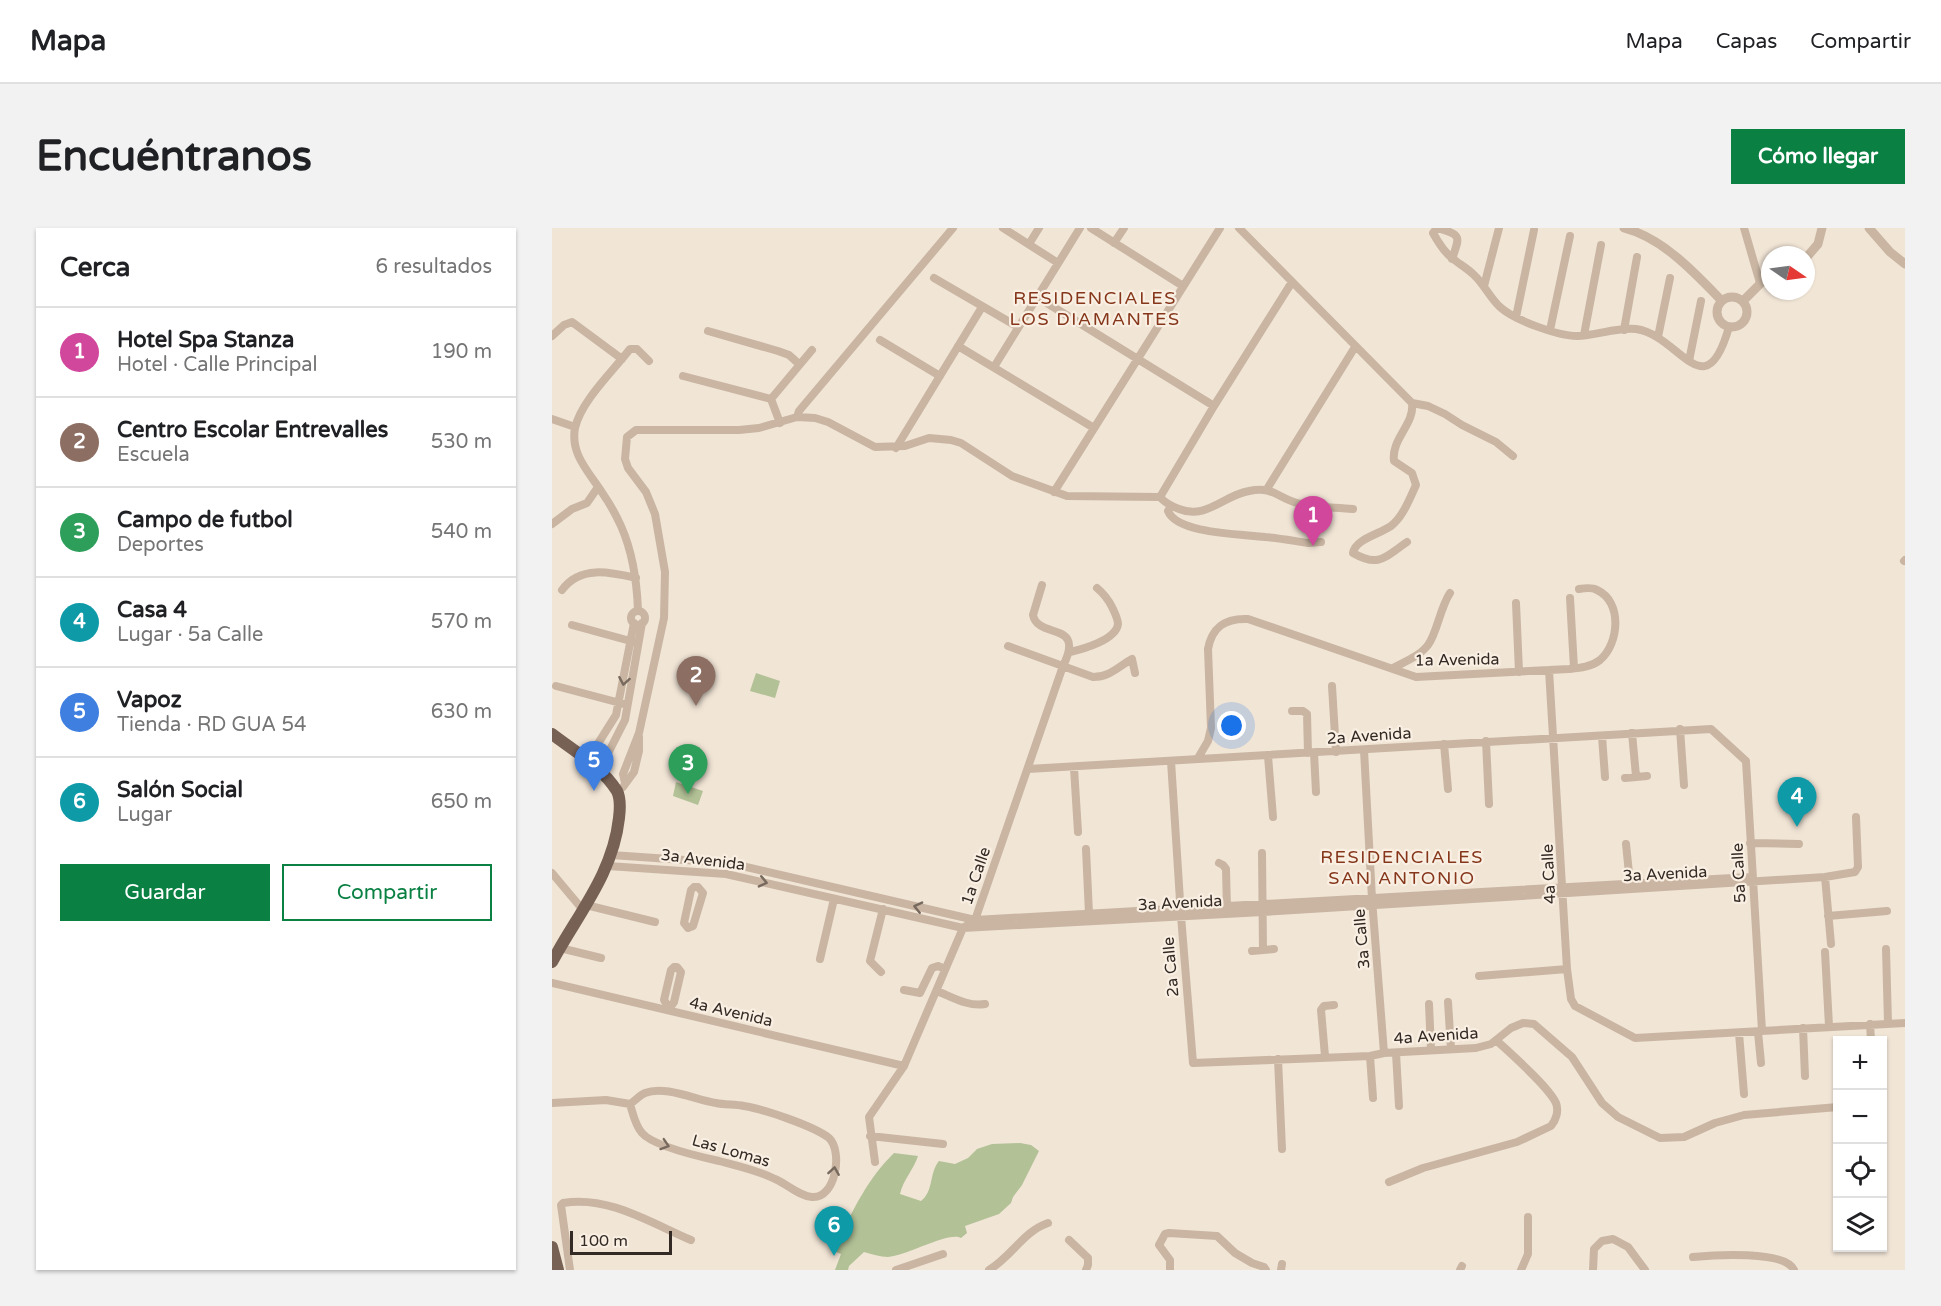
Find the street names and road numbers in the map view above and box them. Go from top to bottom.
street label: 1a Avenida [1414,649,1500,671]
street label: 2a Avenida [1326,723,1412,749]
street label: 5a Calle [1727,842,1751,904]
street label: 4a Calle [1537,843,1561,905]
street label: 1a Calle [957,844,995,908]
street label: 3a Avenida [660,845,746,875]
street label: 3a Avenida [1622,862,1708,886]
street label: 3a Avenida [1137,891,1223,915]
street label: 3a Calle [1349,908,1375,970]
street label: 2a Calle [1158,936,1184,998]
street label: 4a Avenida [687,993,775,1031]
street label: 4a Avenida [1393,1023,1479,1049]
street label: Las Lomas [690,1130,772,1172]

